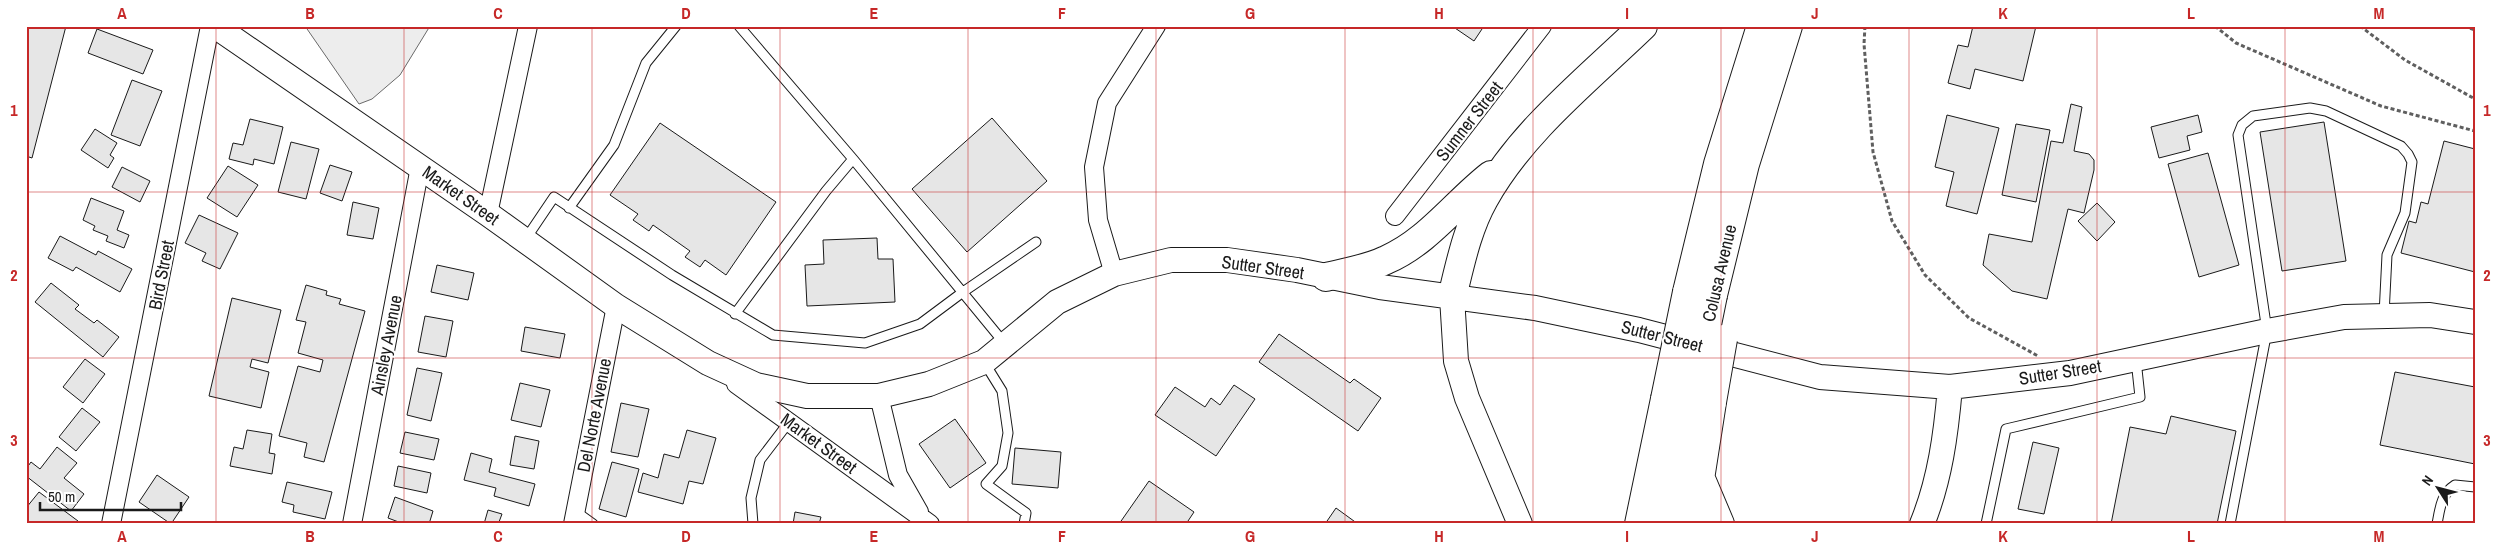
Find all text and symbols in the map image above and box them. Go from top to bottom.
text: A [117,2,127,24]
text: B [305,2,315,24]
text: C [493,2,503,24]
text: D [681,2,691,24]
text: E [870,2,879,24]
text: F [1058,2,1066,24]
text: G [1245,2,1255,24]
text: H [1434,2,1444,24]
text: I [1625,2,1629,24]
text: J [1811,2,1819,24]
text: K [1998,2,2008,24]
text: L [2187,2,2195,24]
text: M [2374,2,2385,24]
street label: Sumner Street [1430,76,1508,166]
text: 1 [10,99,18,121]
text: 1 [2483,99,2491,121]
street label: Market Street [418,159,504,231]
street label: Colusa Avenue [1696,222,1742,324]
street label: Bird Street [142,238,180,312]
street label: Sutter Street [1220,249,1306,285]
text: 2 [10,264,18,286]
text: 2 [2483,264,2491,286]
street label: Ainsley Avenue [364,293,408,398]
street label: Sutter Street [1619,314,1705,358]
street label: Sutter Street [2017,353,2103,391]
street label: Del Norte Avenue [571,356,617,474]
street label: Market Street [776,407,862,479]
text: 3 [10,429,18,451]
text: 3 [2483,429,2491,451]
north arrow [2414,462,2464,512]
text: N [2418,472,2437,489]
scale bar [40,480,181,512]
text: 50 m [48,486,75,507]
text: A [117,525,127,547]
text: B [305,525,315,547]
text: C [493,525,503,547]
text: D [681,525,691,547]
text: E [870,525,879,547]
text: F [1058,525,1066,547]
text: G [1245,525,1255,547]
text: H [1434,525,1444,547]
text: I [1625,525,1629,547]
text: J [1811,525,1819,547]
text: K [1998,525,2008,547]
text: L [2187,525,2195,547]
text: M [2374,525,2385,547]

